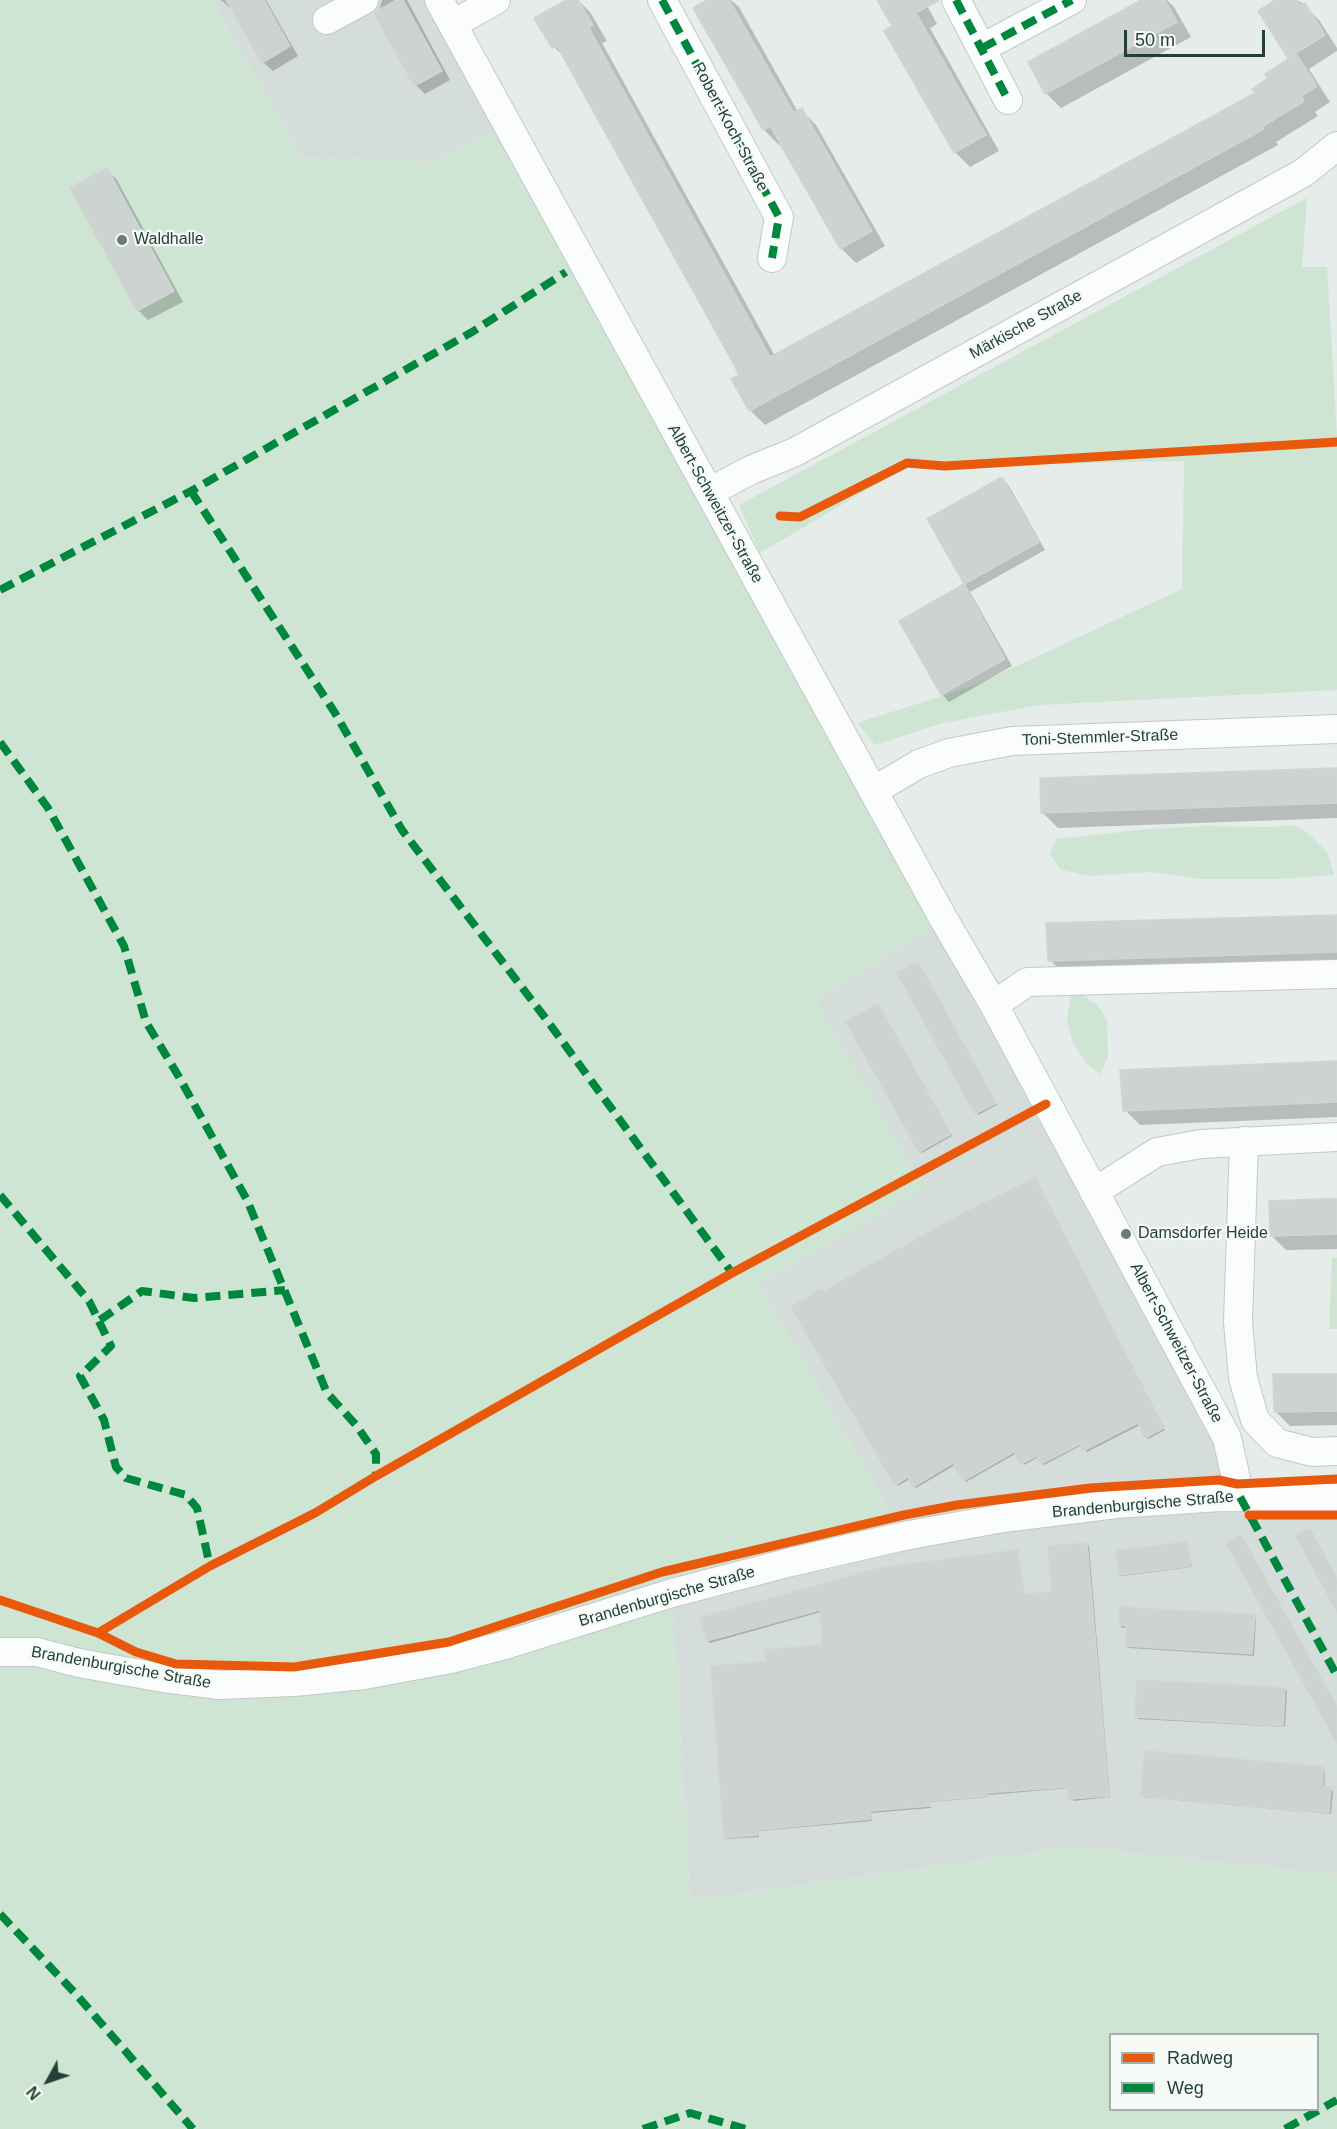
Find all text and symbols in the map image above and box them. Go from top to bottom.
scale bar [1127,18,1268,56]
text: 50 m [1135,30,1175,50]
street label: Robert-Koch-Straße [688,59,772,195]
place label: Waldhalle [134,230,204,250]
marker: Waldhalle [115,233,129,247]
street label: Märkische Straße [967,286,1085,364]
street label: Albert-Schweitzer-Straße [663,421,767,587]
street label: Toni-Stemmler-Straße [1021,726,1179,750]
place label: Damsdorfer Heide [1138,1224,1268,1244]
marker: Damsdorfer Heide [1119,1227,1133,1241]
street label: Albert-Schweitzer-Straße [1126,1260,1226,1426]
street label: Brandenburgische Straße [1051,1487,1235,1523]
street label: Brandenburgische Straße [577,1563,757,1631]
street label: Brandenburgische Straße [30,1643,212,1693]
legend [1109,2033,1319,2111]
text: Radweg [1167,2048,1233,2068]
north arrow [18,2051,78,2111]
text: Weg [1167,2078,1204,2098]
text: N [24,2083,44,2103]

